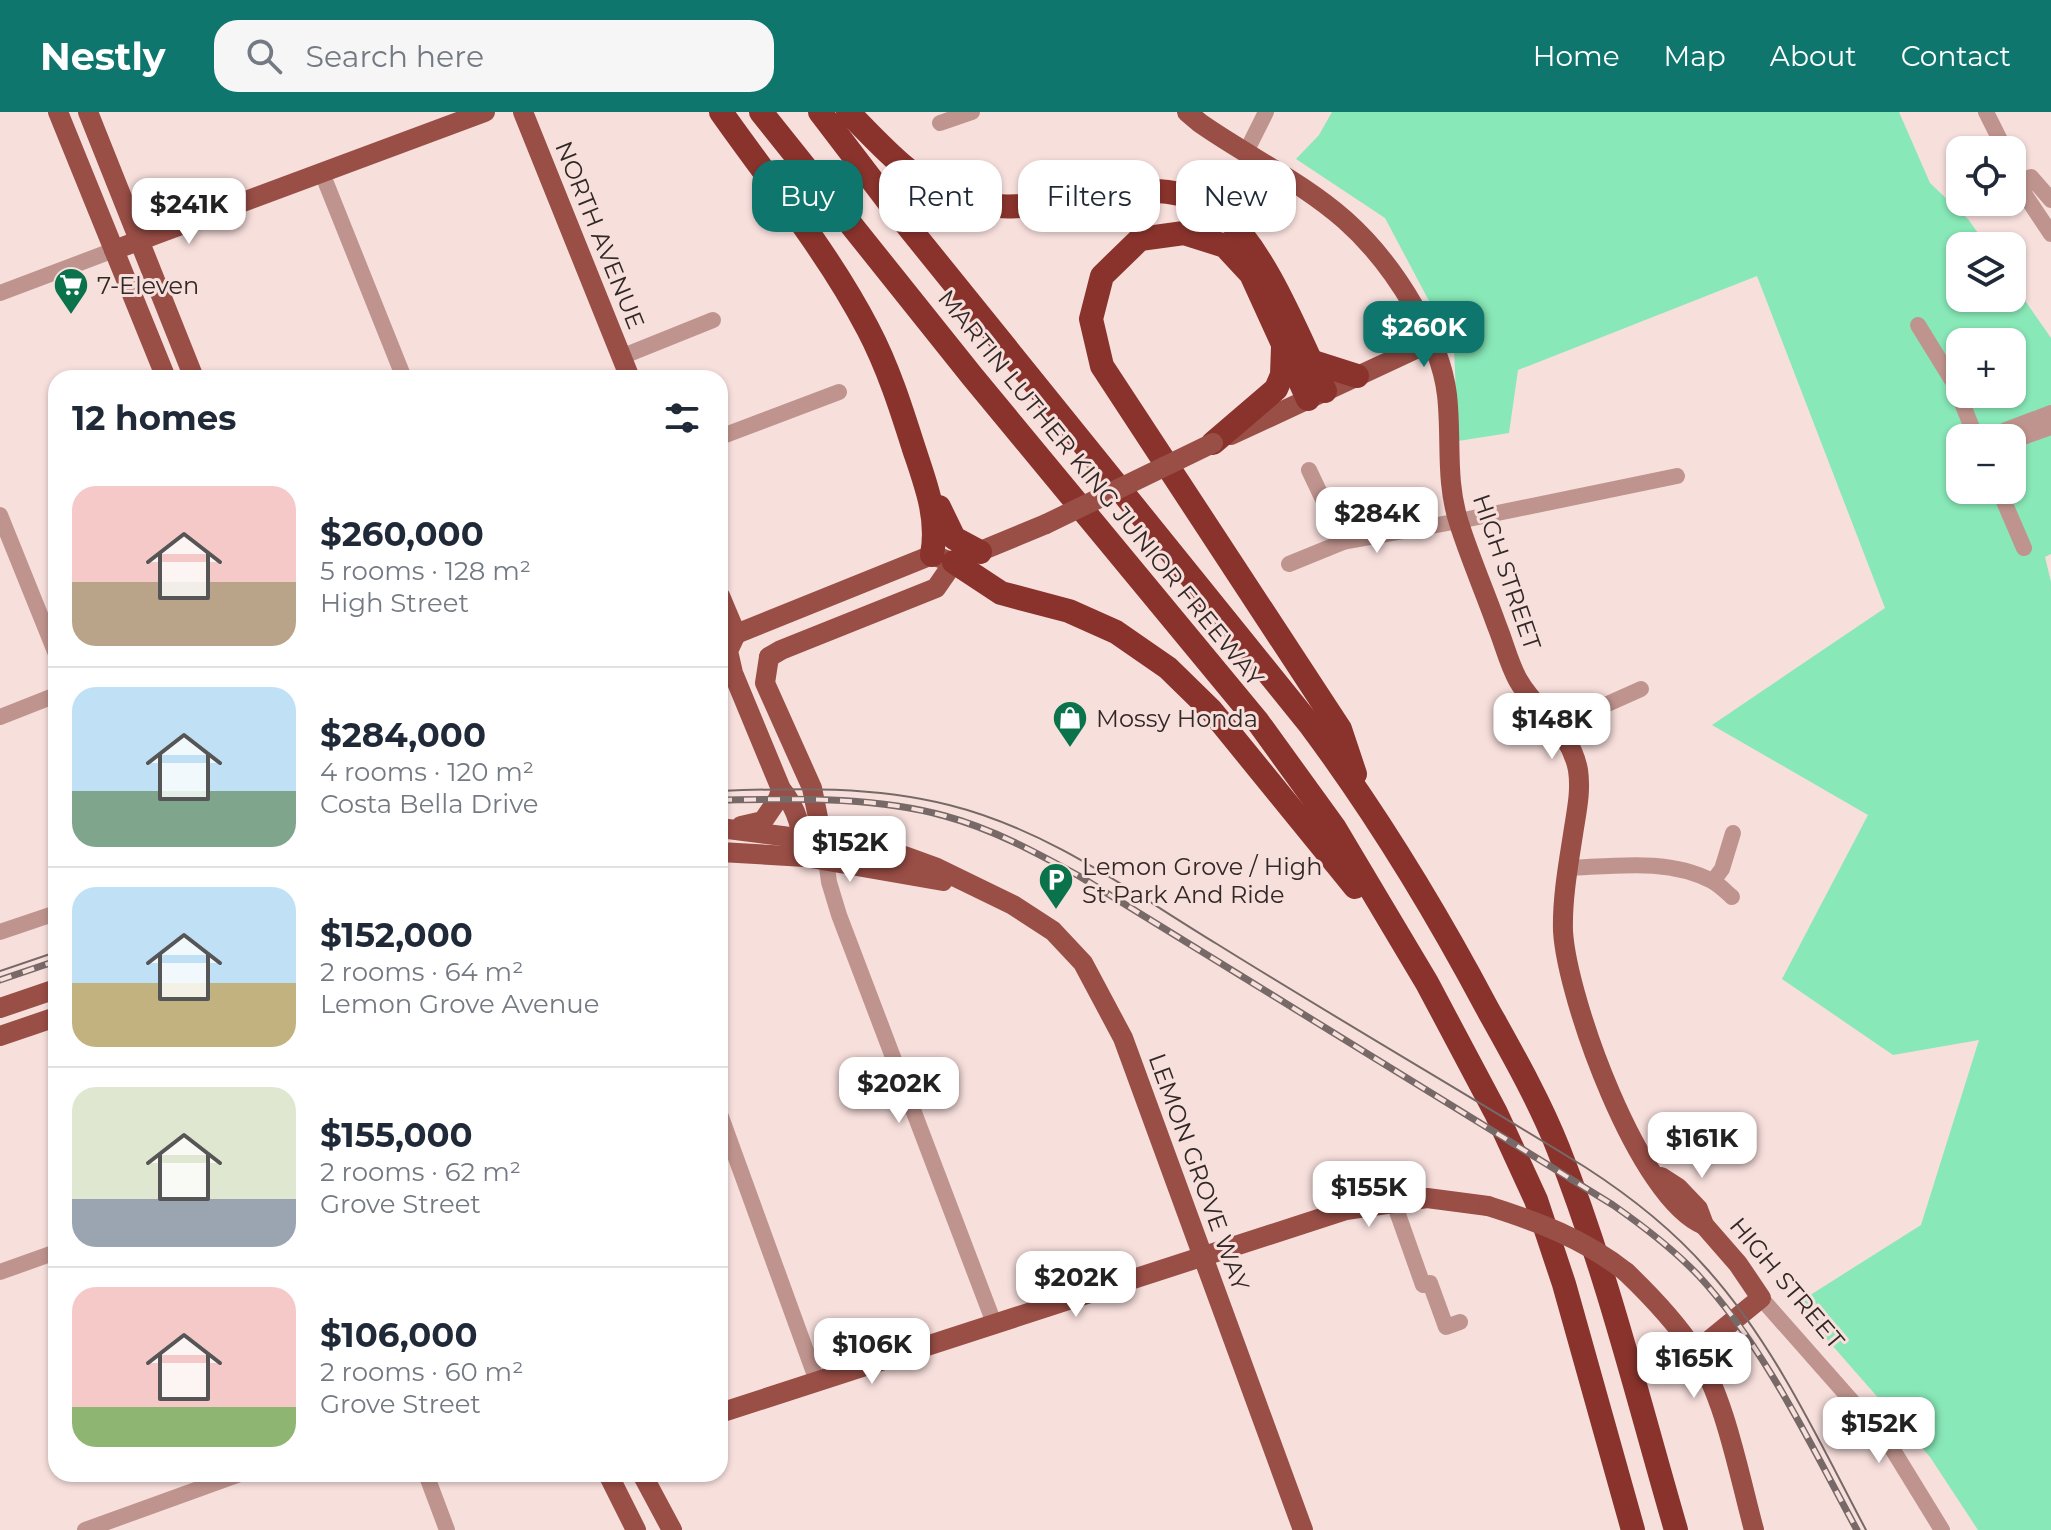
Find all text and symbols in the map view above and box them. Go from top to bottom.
search box [214,20,774,92]
text: Nestly [40,33,166,80]
icon: search [242,34,286,78]
text: Search here [306,38,484,75]
text: Home [1533,39,1620,73]
text: Map [1664,39,1726,73]
text: About [1770,39,1857,73]
text: Contact [1901,39,2011,73]
map controls [1946,136,2026,504]
button: locate [1946,136,2026,216]
street label: NORTH AVENUE [549,137,651,333]
chip: Buy [752,160,863,232]
chip: Rent [879,160,1002,232]
chip: Filters [1018,160,1160,232]
chip: New [1176,160,1296,232]
pin: $241K [133,178,245,246]
text: $241K [150,188,228,220]
button: layers [1946,232,2026,312]
supermarket icon: 7-Eleven [52,266,90,316]
place label: 7-Eleven [97,271,199,300]
street label: MARTIN LUTHER KING JUNIOR FREEWAY [932,284,1270,693]
pin: $260K [1368,301,1480,369]
text: $260K [1381,311,1467,343]
button: + [1946,328,2026,408]
icon: filters [660,396,704,440]
text: 12 homes [72,397,236,439]
button: − [1946,424,2026,504]
pin: $284K [1321,487,1433,555]
street label: HIGH STREET [1467,490,1547,654]
text: $284K [1334,497,1420,529]
text: $260,000 [320,513,484,555]
icon: home [136,518,232,614]
text: 5 rooms · 128 m² [320,555,531,587]
text: High Street [320,587,469,619]
pin: $148K [1496,693,1608,761]
shop icon: Mossy Honda [1051,699,1089,749]
text: $148K [1511,703,1593,735]
place label: Mossy Honda [1096,704,1258,733]
text: $284,000 [320,714,486,756]
icon: home [136,719,232,815]
text: 4 rooms · 120 m² [320,756,534,788]
text: Costa Bella Drive [320,788,539,820]
pin: $152K [794,816,906,884]
text: $152K [812,826,888,858]
place label: Lemon Grove / High St Park And Ride [1082,852,1322,909]
parking icon: Lemon Grove / High St Park And Ride [1037,861,1075,911]
text: $152,000 [320,914,473,956]
icon: home [136,919,232,1015]
text: 2 rooms · 64 m² [320,956,523,988]
text: Lemon Grove Avenue [320,988,600,1020]
street label: LEMON GROVE WAY [1143,1049,1256,1295]
pin: $202K [843,1057,955,1125]
text: $202K [857,1067,941,1099]
pin: $161K [1646,1112,1758,1180]
text: $155,000 [320,1114,473,1156]
icon: home [136,1119,232,1215]
text: $161K [1666,1122,1738,1154]
text: 2 rooms · 62 m² [320,1156,521,1188]
pin: $155K [1313,1161,1425,1229]
text: $155K [1331,1171,1407,1203]
text: Grove Street [320,1188,481,1220]
street label: HIGH STREET [1724,1211,1851,1355]
pin: $202K [1020,1251,1132,1319]
text: $202K [1034,1261,1118,1293]
text: $106,000 [320,1314,477,1356]
pin: $106K [816,1318,928,1386]
icon: home [136,1319,232,1415]
text: $106K [832,1328,912,1360]
pin: $165K [1638,1332,1750,1400]
text: $165K [1655,1342,1733,1374]
text: 2 rooms · 60 m² [320,1356,523,1388]
text: Grove Street [320,1388,481,1420]
pin: $152K [1823,1397,1935,1465]
text: $152K [1841,1407,1917,1439]

